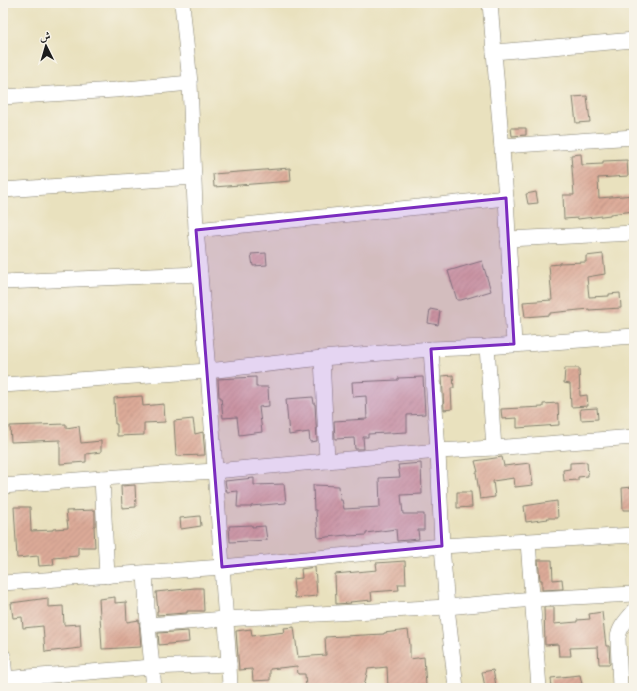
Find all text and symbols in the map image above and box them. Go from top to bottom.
north arrow [26,26,66,66]
text: ش [39,29,51,44]

